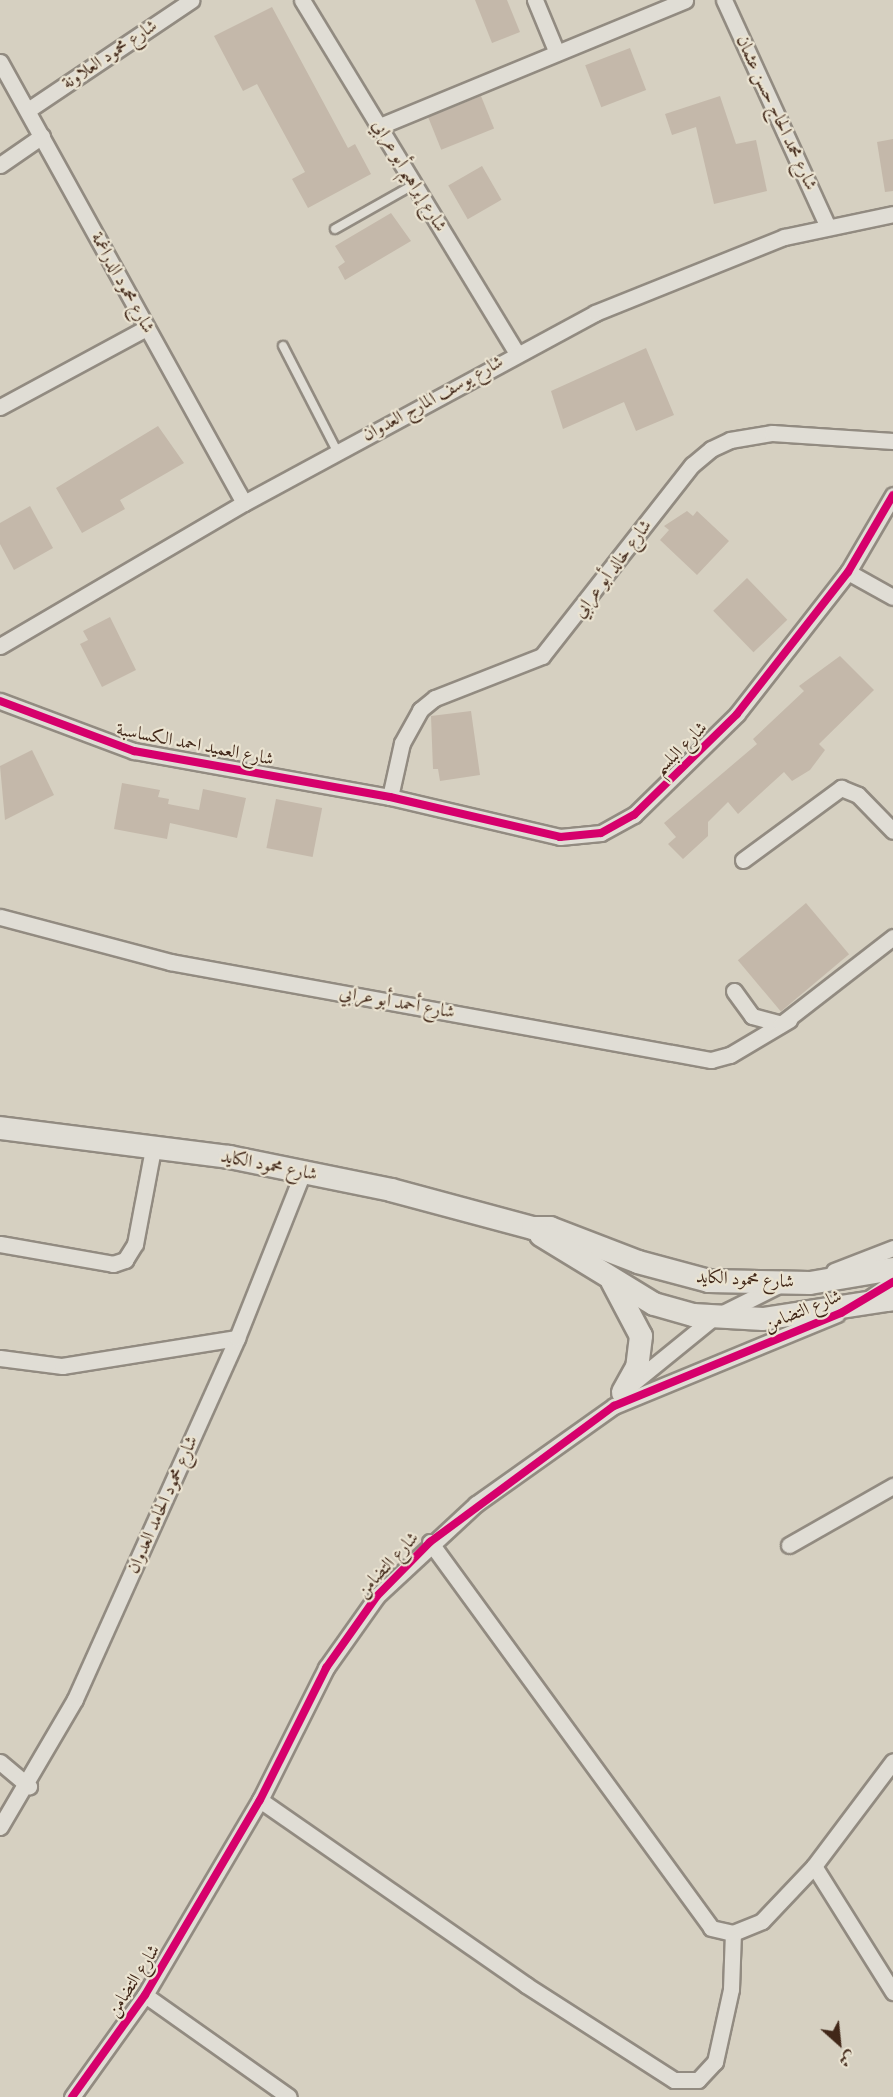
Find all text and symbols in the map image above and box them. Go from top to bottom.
street label: شارع محمود العلاونة [58,15,162,95]
street label: شارع محمد الحاج حسن عثمان [731,32,821,194]
street label: شارع إبراهيم أبو عرابي [367,116,451,236]
street label: شارع محمود الدراغمة [85,229,159,337]
street label: شارع يوسف المارج العدوان [359,351,507,447]
street label: شارع خالد أبو عرابي [569,516,657,622]
street label: شارع البلسم [650,718,712,780]
street label: شارع العميد احمد الكساسبة [114,719,276,771]
street label: شارع أحمد أبو عرابي [338,982,456,1024]
street label: شارع محمود الكايد [219,1146,319,1186]
street label: شارع محمود الكايد [695,1267,795,1293]
street label: شارع التضامن [761,1286,845,1336]
street label: شارع محمود الحامد العدوان [123,1433,203,1577]
street label: شارع التضامن [352,1528,424,1602]
street label: شارع التضامن [103,1941,165,2021]
north arrow [809,2013,869,2073]
text: ش [836,2047,859,2072]

